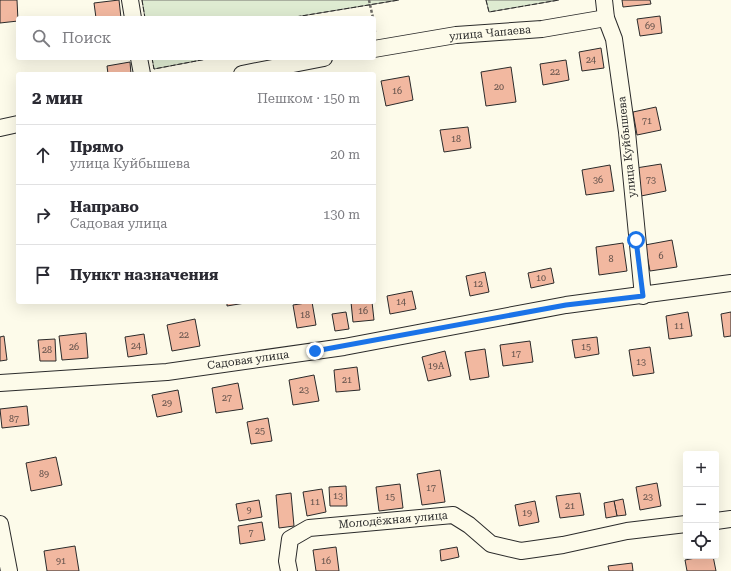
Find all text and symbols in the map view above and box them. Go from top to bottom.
search box [16,16,376,60]
house number: 69 [645,21,655,31]
street label: улица Чапаева [449,23,531,43]
icon: search [30,27,52,49]
text: Поиск [62,29,111,47]
house number: 24 [586,55,596,65]
house number: 22 [550,67,560,77]
house number: 20 [494,82,504,92]
house number: 16 [392,86,402,96]
text: 2 мин [32,88,83,108]
text: Пешком · 150 m [257,91,360,106]
street label: улица Куйбышева [615,96,639,198]
house number: 71 [642,116,652,126]
house number: 18 [451,134,461,144]
text: Прямо [70,138,124,156]
icon: ahead [32,144,54,166]
text: 20 m [330,147,360,162]
text: улица Куйбышева [70,156,190,171]
house number: 36 [593,175,603,185]
house number: 73 [646,175,656,185]
text: Направо [70,198,139,216]
icon: right [32,204,54,226]
text: 130 m [323,207,360,222]
text: Садовая улица [70,216,167,231]
route start [627,231,645,249]
house number: 6 [658,251,664,261]
house number: 8 [608,254,614,264]
icon: arrive [32,264,54,286]
text: Пункт назначения [70,266,218,284]
house number: 10 [536,273,546,283]
house number: 12 [473,279,483,289]
house number: 14 [396,297,406,307]
house number: 16 [358,306,368,316]
house number: 18 [300,310,310,320]
house number: 11 [674,321,684,331]
house number: 22 [179,330,189,340]
house number: 24 [131,341,141,351]
house number: 26 [69,342,79,352]
route end [306,342,324,360]
house number: 15 [581,342,591,352]
house number: 28 [42,345,52,355]
street label: Садовая улица [206,348,290,372]
house number: 17 [511,349,521,359]
house number: 13 [636,357,646,367]
house number: 19А [428,361,445,371]
house number: 21 [342,375,352,385]
house number: 23 [299,385,309,395]
house number: 27 [222,393,232,403]
house number: 29 [162,398,172,408]
house number: 87 [9,414,19,424]
house number: 25 [255,426,265,436]
map controls [683,451,719,559]
button: + [683,451,719,487]
house number: 89 [39,469,49,479]
house number: 17 [426,483,436,493]
button: − [683,487,719,523]
house number: 13 [333,491,343,501]
house number: 15 [385,492,395,502]
house number: 23 [643,492,653,502]
house number: 11 [310,497,320,507]
house number: 21 [565,501,575,511]
house number: 9 [246,505,252,515]
house number: 19 [522,508,532,518]
street label: Молодёжная улица [338,509,448,531]
button: locate [683,523,719,559]
house number: 7 [248,528,254,538]
house number: 91 [56,556,66,566]
house number: 16 [321,556,331,566]

